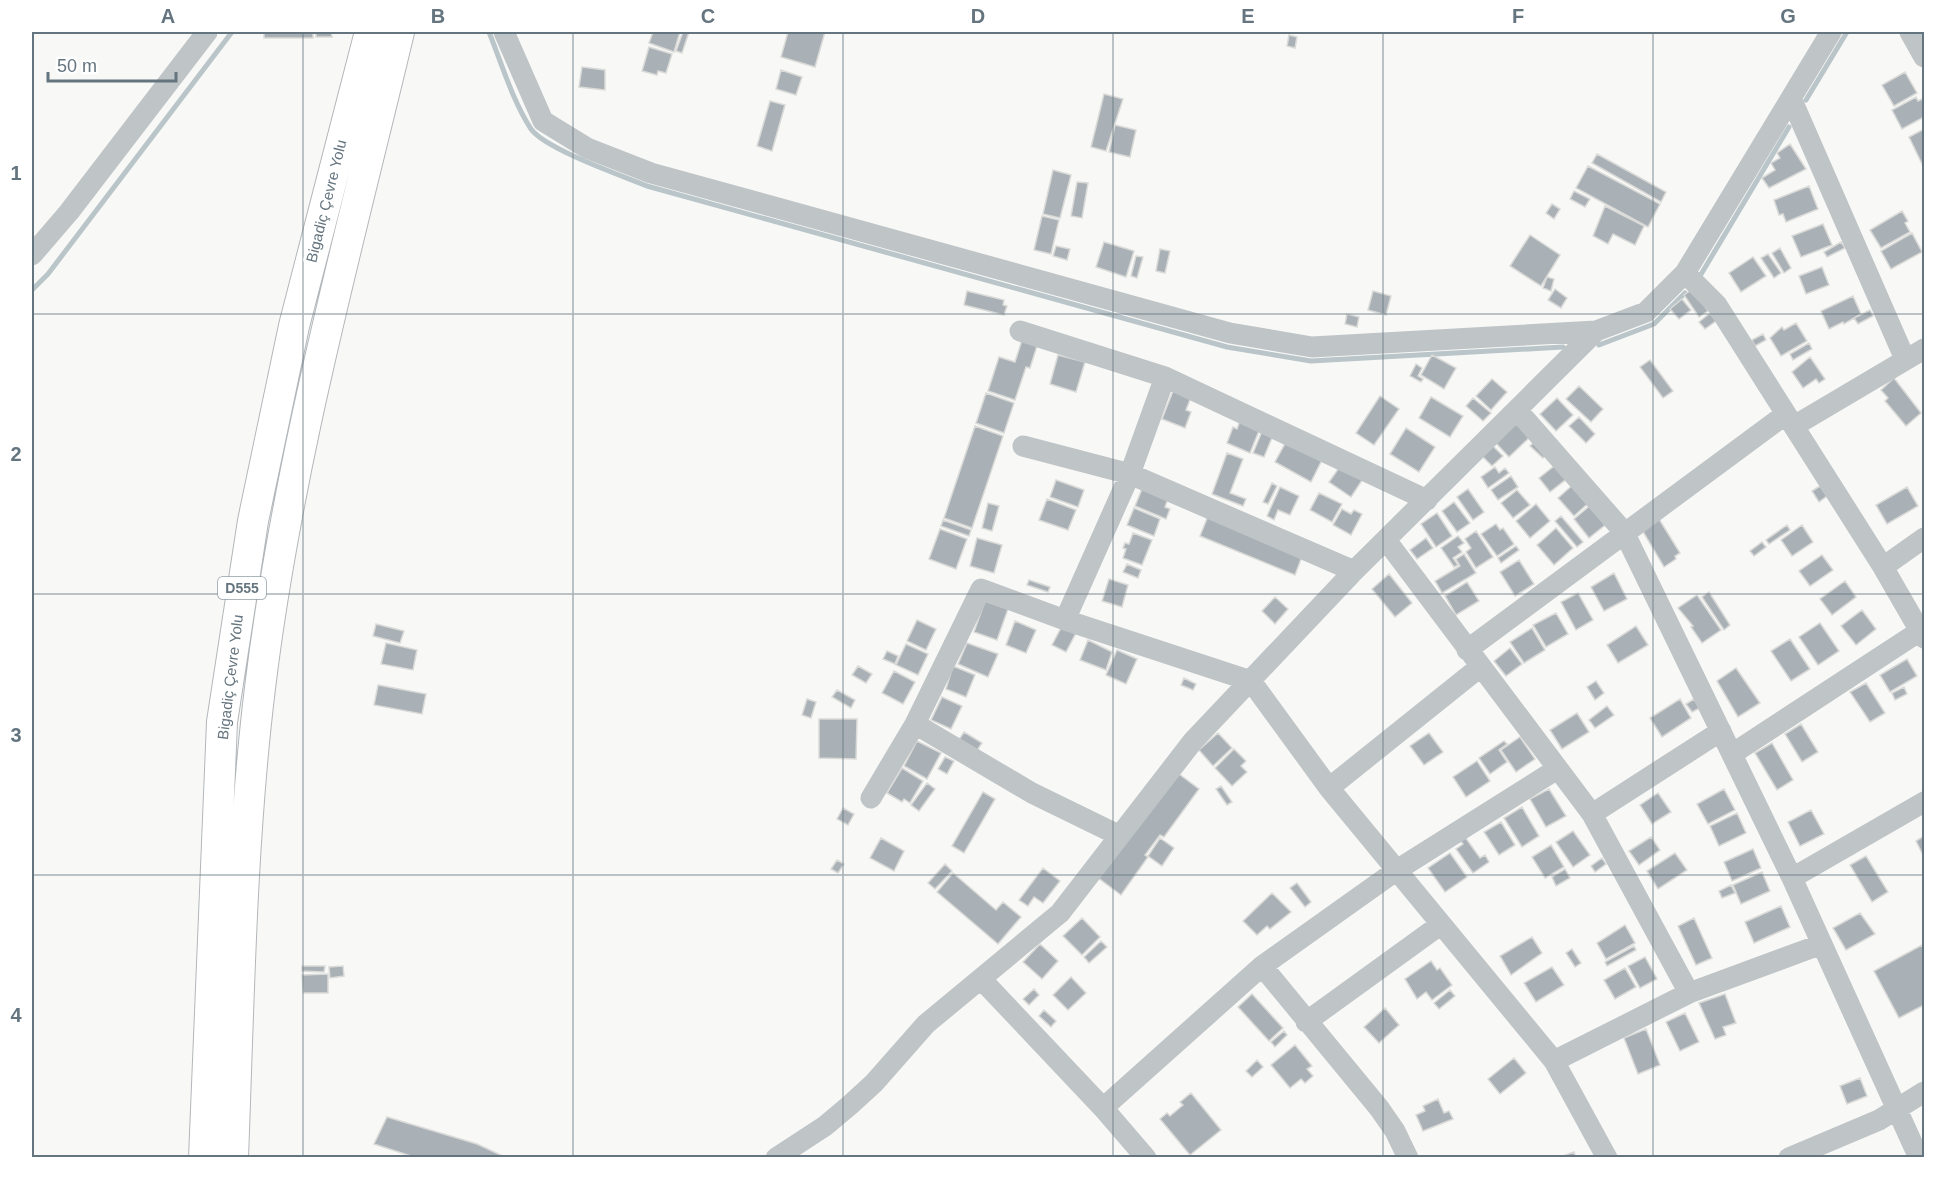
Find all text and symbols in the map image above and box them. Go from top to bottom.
text: A [161,5,175,27]
text: B [431,5,445,27]
text: C [701,5,715,27]
text: D [971,5,985,27]
text: E [1241,5,1255,27]
text: F [1512,5,1524,27]
text: G [1780,5,1796,27]
scale bar [48,45,176,83]
text: 50 m [57,56,97,76]
street label: Bigadiç Çevre Yolu [303,138,349,264]
text: 1 [10,162,22,184]
text: 2 [10,443,22,465]
road number: D555 [218,577,266,599]
street label: Bigadiç Çevre Yolu [214,613,246,741]
text: 3 [10,724,22,746]
text: 4 [10,1004,22,1026]

